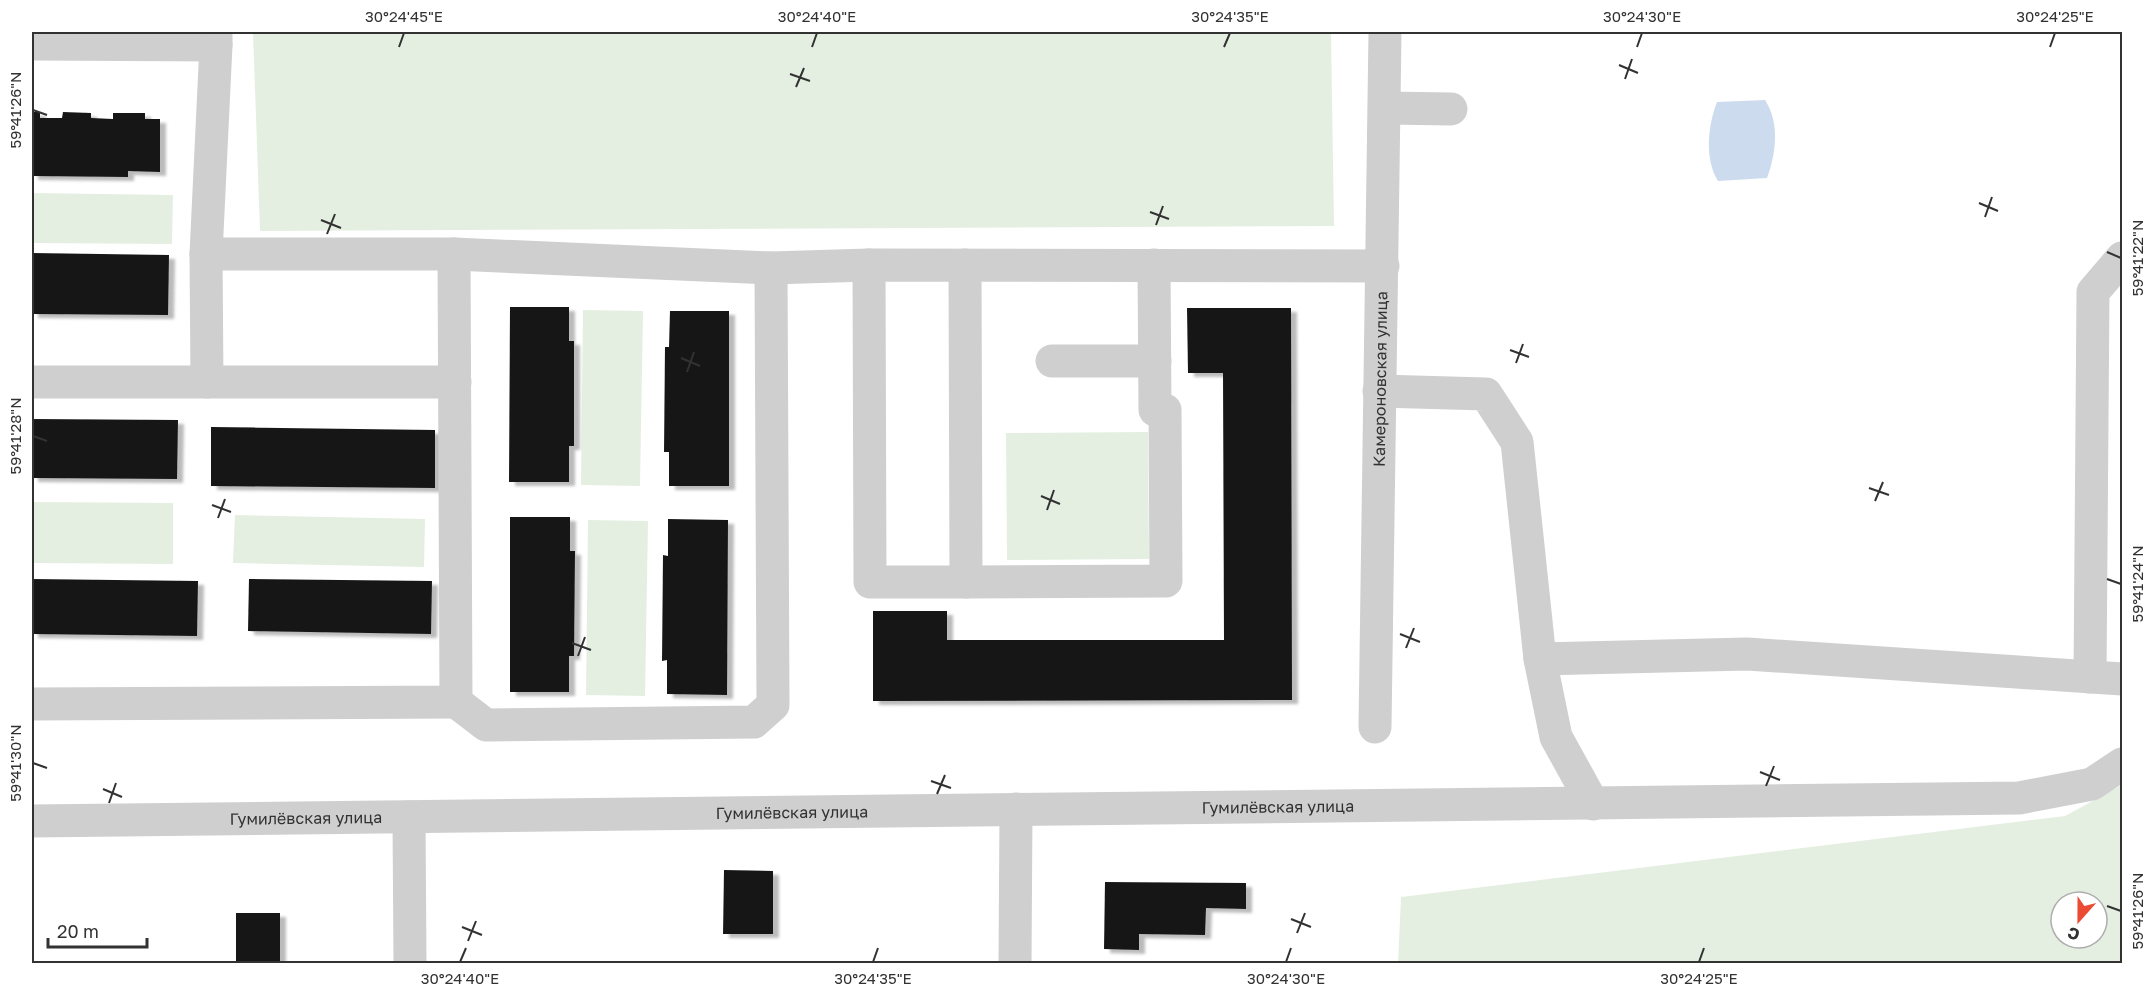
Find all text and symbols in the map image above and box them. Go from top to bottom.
text: 30°24'45"E [365,7,443,25]
text: 30°24'40"E [778,7,856,25]
text: 30°24'35"E [1191,7,1269,25]
text: 30°24'30"E [1603,7,1681,25]
text: 30°24'25"E [2016,7,2094,25]
text: 59°41'26"N [6,71,24,149]
text: 59°41'22"N [2128,220,2146,296]
street label: Камероновская улица [1369,291,1391,467]
text: 59°41'28"N [6,397,24,475]
text: 59°41'24"N [2128,545,2146,623]
text: 59°41'30"N [6,724,24,802]
street label: Гумилёвская улица [1202,796,1354,817]
street label: Гумилёвская улица [716,801,868,823]
street label: Гумилёвская улица [230,807,382,829]
text: 59°41'26"N [2128,872,2146,950]
north arrow [2049,890,2109,950]
scale bar [48,911,147,949]
text: 20 m [57,920,99,942]
text: С [2065,923,2083,945]
text: 30°24'40"E [421,969,499,987]
text: 30°24'35"E [834,969,912,987]
text: 30°24'30"E [1247,969,1325,987]
text: 30°24'25"E [1660,969,1738,987]

